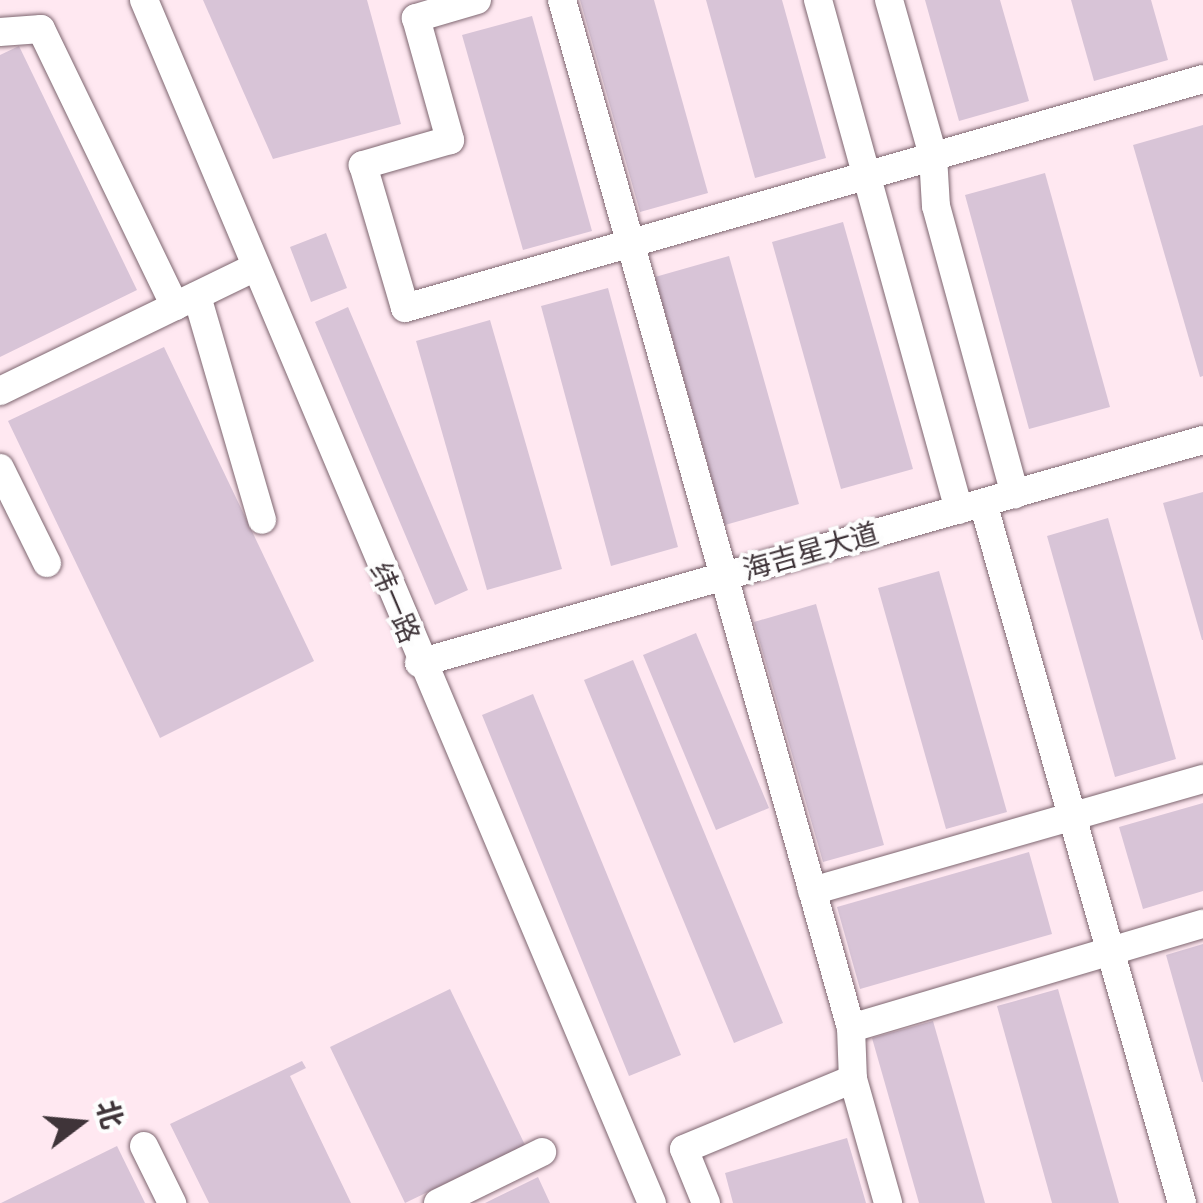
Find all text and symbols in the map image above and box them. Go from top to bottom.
street label: 海吉星大道 [739,517,883,587]
street label: 纬一路 [362,558,426,648]
north arrow [30,1073,130,1173]
text: 北 [90,1097,129,1133]

